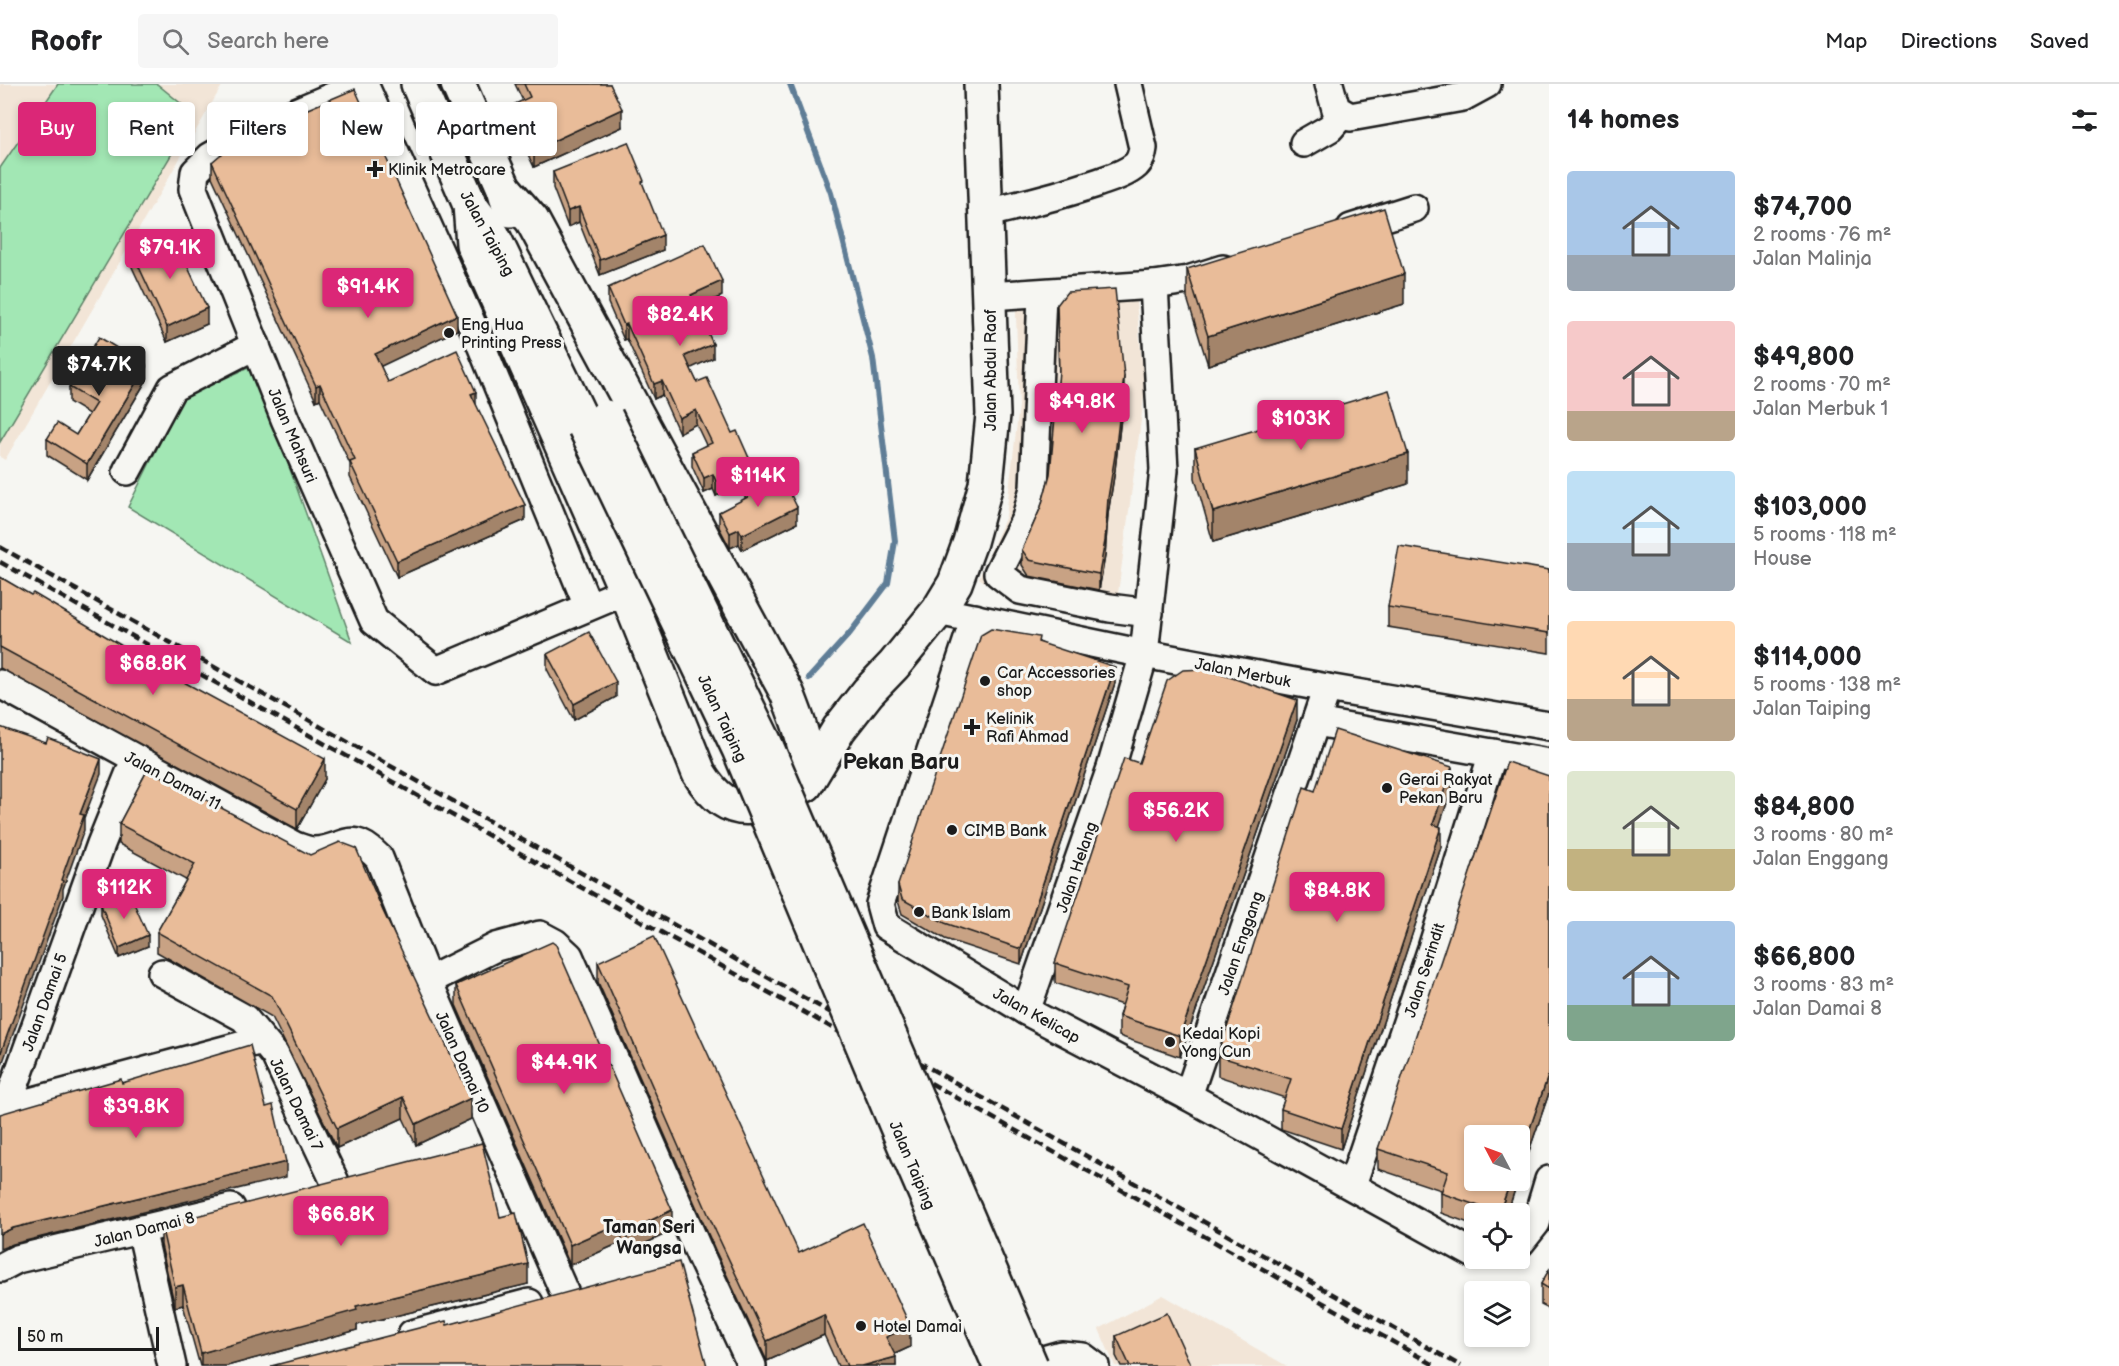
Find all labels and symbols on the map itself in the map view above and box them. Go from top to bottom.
marker: Klinik Metrocare [366,160,384,178]
place label: Klinik Metrocare [388,161,506,180]
street label: Jalan Taiping [455,188,518,280]
pin: $79.1K [121,229,219,280]
pin: $91.4K [319,268,417,319]
pin: $82.4K [631,296,729,347]
street label: Jalan Abdul Raof [982,309,1001,431]
place label: Eng Hua Printing Press [461,316,562,353]
marker: Eng Hua Printing Press [442,326,456,340]
pin: $74.7K [50,346,148,397]
pin: $49.8K [1033,383,1131,434]
street label: Jalan Mahsuri [263,385,320,486]
pin: $103K [1259,400,1343,451]
pin: $114K [716,457,800,508]
pin: $68.8K [104,645,202,696]
street label: Jalan Merbuk [1193,655,1293,692]
place label: Car Accessories shop [997,664,1115,701]
street label: Jalan Taiping [693,672,750,765]
marker: Car Accessories shop [978,674,992,688]
place label: Kelinik Rafi Ahmad [986,710,1069,747]
marker: Kelinik Rafi Ahmad [963,718,981,736]
street label: Jalan Damai 11 [121,748,224,815]
district label: Pekan Baru [843,749,959,776]
place label: Gerai Rakyat Pekan Baru [1399,771,1493,808]
marker: Gerai Rakyat Pekan Baru [1380,781,1394,795]
pin: $56.2K [1127,792,1225,843]
street label: Jalan Helang [1053,820,1102,915]
place label: CIMB Bank [964,822,1046,841]
marker: CIMB Bank [945,823,959,837]
pin: $112K [82,869,166,920]
pin: $84.8K [1288,872,1386,923]
street label: Jalan Enggang [1215,889,1268,998]
place label: Bank Islam [931,904,1011,923]
marker: Bank Islam [912,905,926,919]
street label: Jalan Serindit [1401,921,1450,1020]
street label: Jalan Damai 5 [19,951,72,1054]
street label: Jalan Kelicap [989,985,1083,1048]
street label: Jalan Damai 10 [431,1009,493,1116]
place label: Kedai Kopi Yong Cun [1181,1025,1260,1062]
marker: Kedai Kopi Yong Cun [1163,1035,1177,1049]
pin: $44.9K [515,1044,613,1095]
street label: Jalan Damai 7 [265,1055,326,1154]
pin: $39.8K [87,1088,185,1139]
street label: Jalan Taiping [884,1118,939,1213]
north arrow [1464,1125,1530,1191]
pin: $66.8K [292,1196,390,1247]
street label: Jalan Damai 8 [92,1209,197,1252]
district label: Taman Seri Wangsa [603,1217,695,1259]
place label: Hotel Damai [873,1318,962,1337]
marker: Hotel Damai [854,1319,868,1333]
scale bar [18,1324,159,1352]

